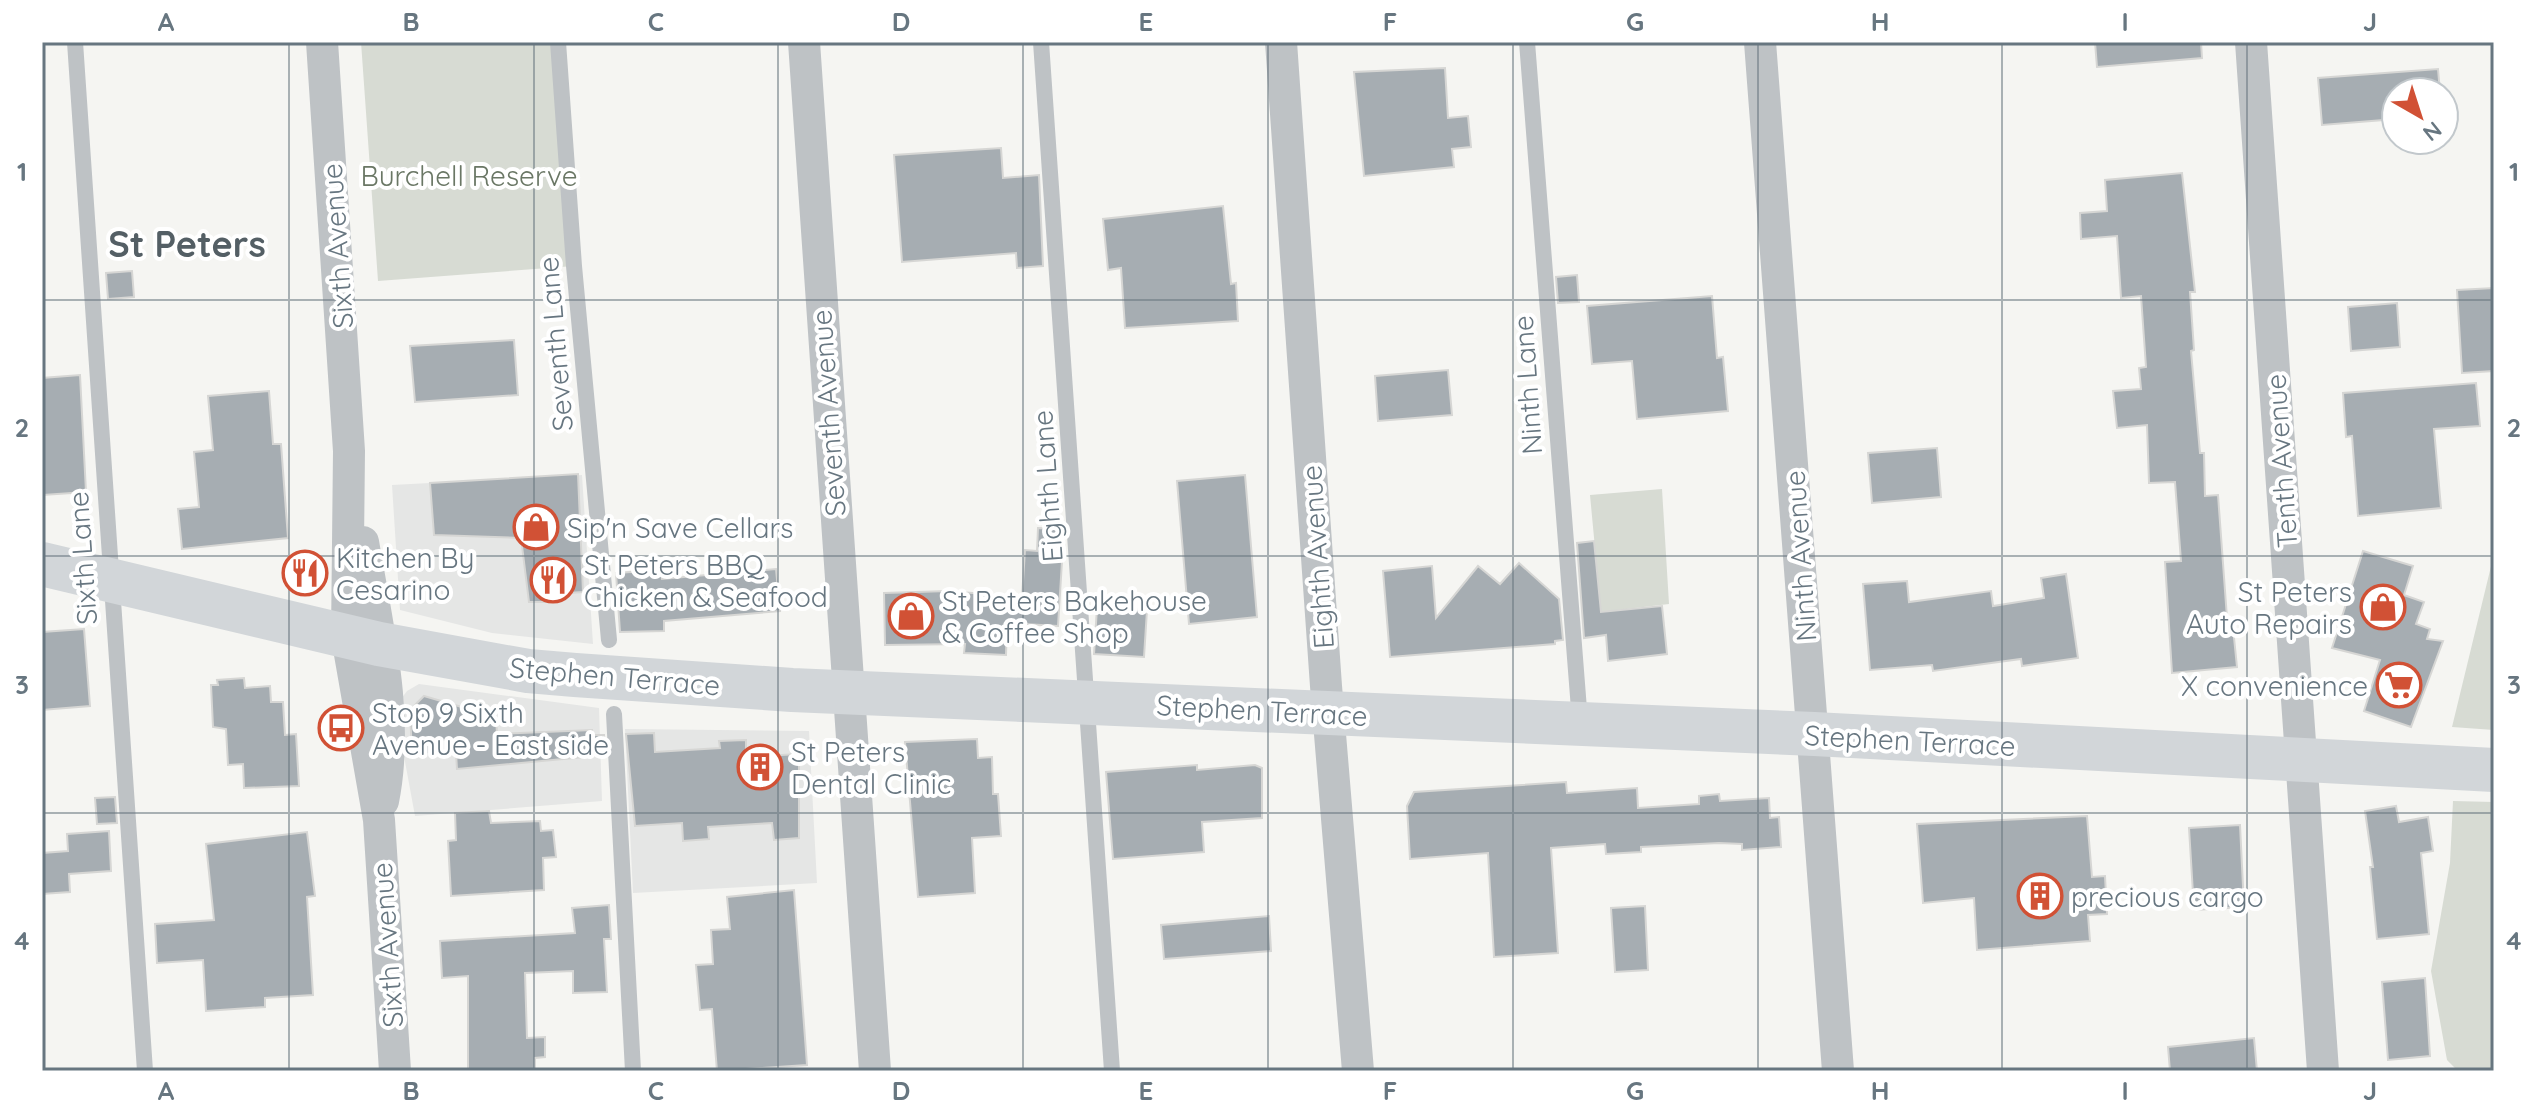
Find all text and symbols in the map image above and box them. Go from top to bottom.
text: A [158,5,175,38]
text: B [402,5,420,38]
text: C [648,5,664,38]
text: D [892,5,910,38]
text: E [1139,5,1153,38]
text: F [1383,5,1397,38]
text: G [1626,5,1644,38]
text: H [1871,5,1889,38]
text: I [2121,5,2129,38]
text: J [2363,5,2377,38]
north arrow [2380,76,2460,156]
text: N [2417,116,2448,148]
text: 1 [17,155,27,188]
text: 1 [2509,155,2519,188]
park label: Burchell Reserve [360,158,578,193]
street label: Sixth Avenue [314,162,360,330]
district label: St Peters [108,221,266,266]
street label: Seventh Lane [530,255,580,433]
street label: Seventh Avenue [803,309,853,517]
street label: Ninth Lane [1505,314,1549,456]
street label: Tenth Avenue [2257,373,2305,549]
street label: Eighth Lane [1024,409,1070,563]
text: 2 [15,411,29,444]
text: 2 [2507,411,2521,444]
street label: Eighth Avenue [1293,464,1341,650]
street label: Ninth Avenue [1777,469,1823,643]
street label: Sixth Lane [60,490,104,626]
shop icon: Sip'n Save Cellars [512,503,560,551]
place label: Sip'n Save Cellars [567,510,793,545]
place label: Kitchen By Cesarino [336,540,474,607]
place label: St Peters BBQ Chicken & Seafood [584,547,828,614]
restaurant icon: Kitchen By Cesarino [281,549,329,597]
restaurant icon: St Peters BBQ Chicken & Seafood [529,556,577,604]
place label: St Peters Auto Repairs [2186,574,2352,641]
place label: St Peters Bakehouse & Coffee Shop [942,583,1207,650]
shop icon: St Peters Auto Repairs [2359,583,2407,631]
shop icon: St Peters Bakehouse & Coffee Shop [887,592,935,640]
street label: Stephen Terrace [508,649,722,703]
supermarket icon: X convenience [2375,661,2423,709]
text: 3 [15,668,29,701]
place label: X convenience [2181,668,2368,703]
text: 3 [2507,668,2521,701]
street label: Stephen Terrace [1156,687,1368,733]
place label: Stop 9 Sixth Avenue - East side [372,695,609,762]
bus stop icon: Stop 9 Sixth Avenue - East side [317,704,365,752]
street label: Stephen Terrace [1804,717,2016,763]
place label: St Peters Dental Clinic [791,734,951,801]
building icon: St Peters Dental Clinic [736,743,784,791]
street label: Sixth Avenue [364,861,410,1029]
building icon: precious cargo [2016,872,2064,920]
place label: precious cargo [2071,879,2264,914]
text: 4 [14,924,30,957]
text: 4 [2506,924,2522,957]
text: A [158,1074,175,1107]
text: B [402,1074,420,1107]
text: C [648,1074,664,1107]
text: D [892,1074,910,1107]
text: E [1139,1074,1153,1107]
text: F [1383,1074,1397,1107]
text: G [1626,1074,1644,1107]
text: H [1871,1074,1889,1107]
text: I [2121,1074,2129,1107]
text: J [2363,1074,2377,1107]

